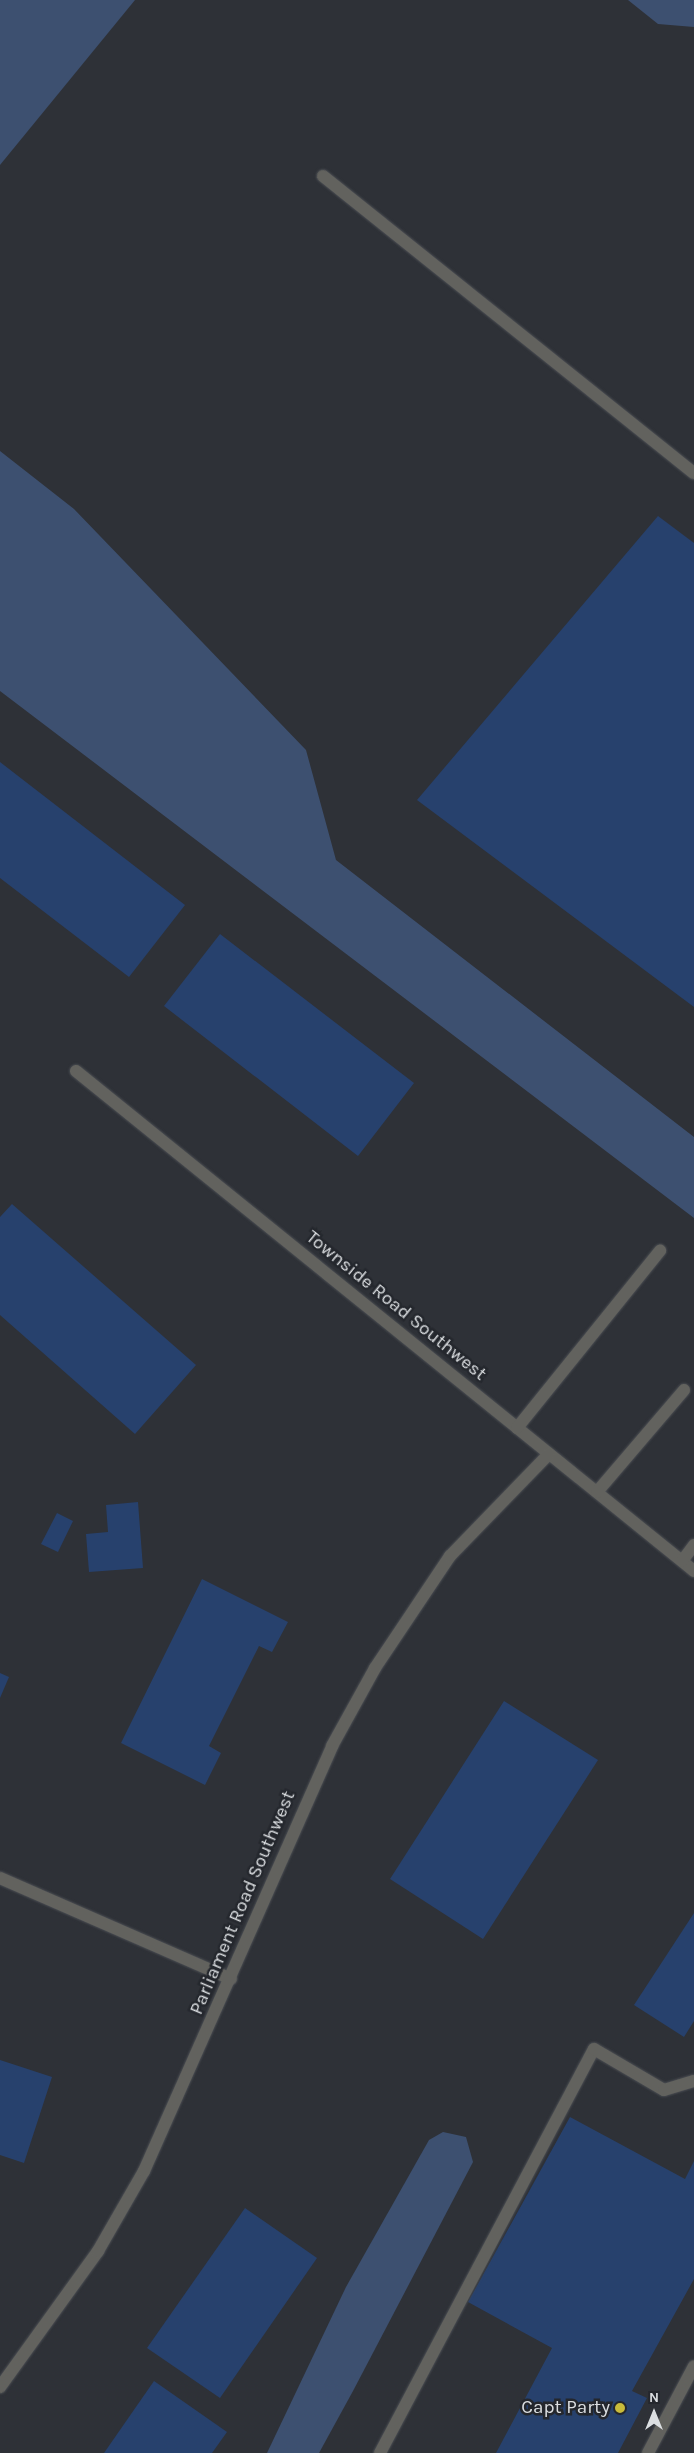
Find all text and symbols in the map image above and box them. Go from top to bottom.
street label: Townside Road Southwest [301,1226,491,1386]
street label: Parliament Road Southwest [185,1788,301,2018]
north arrow [629,2388,679,2438]
text: N [649,2389,659,2406]
place label: Capt Party [521,2397,610,2419]
marker: Capt Party [614,2402,626,2414]

